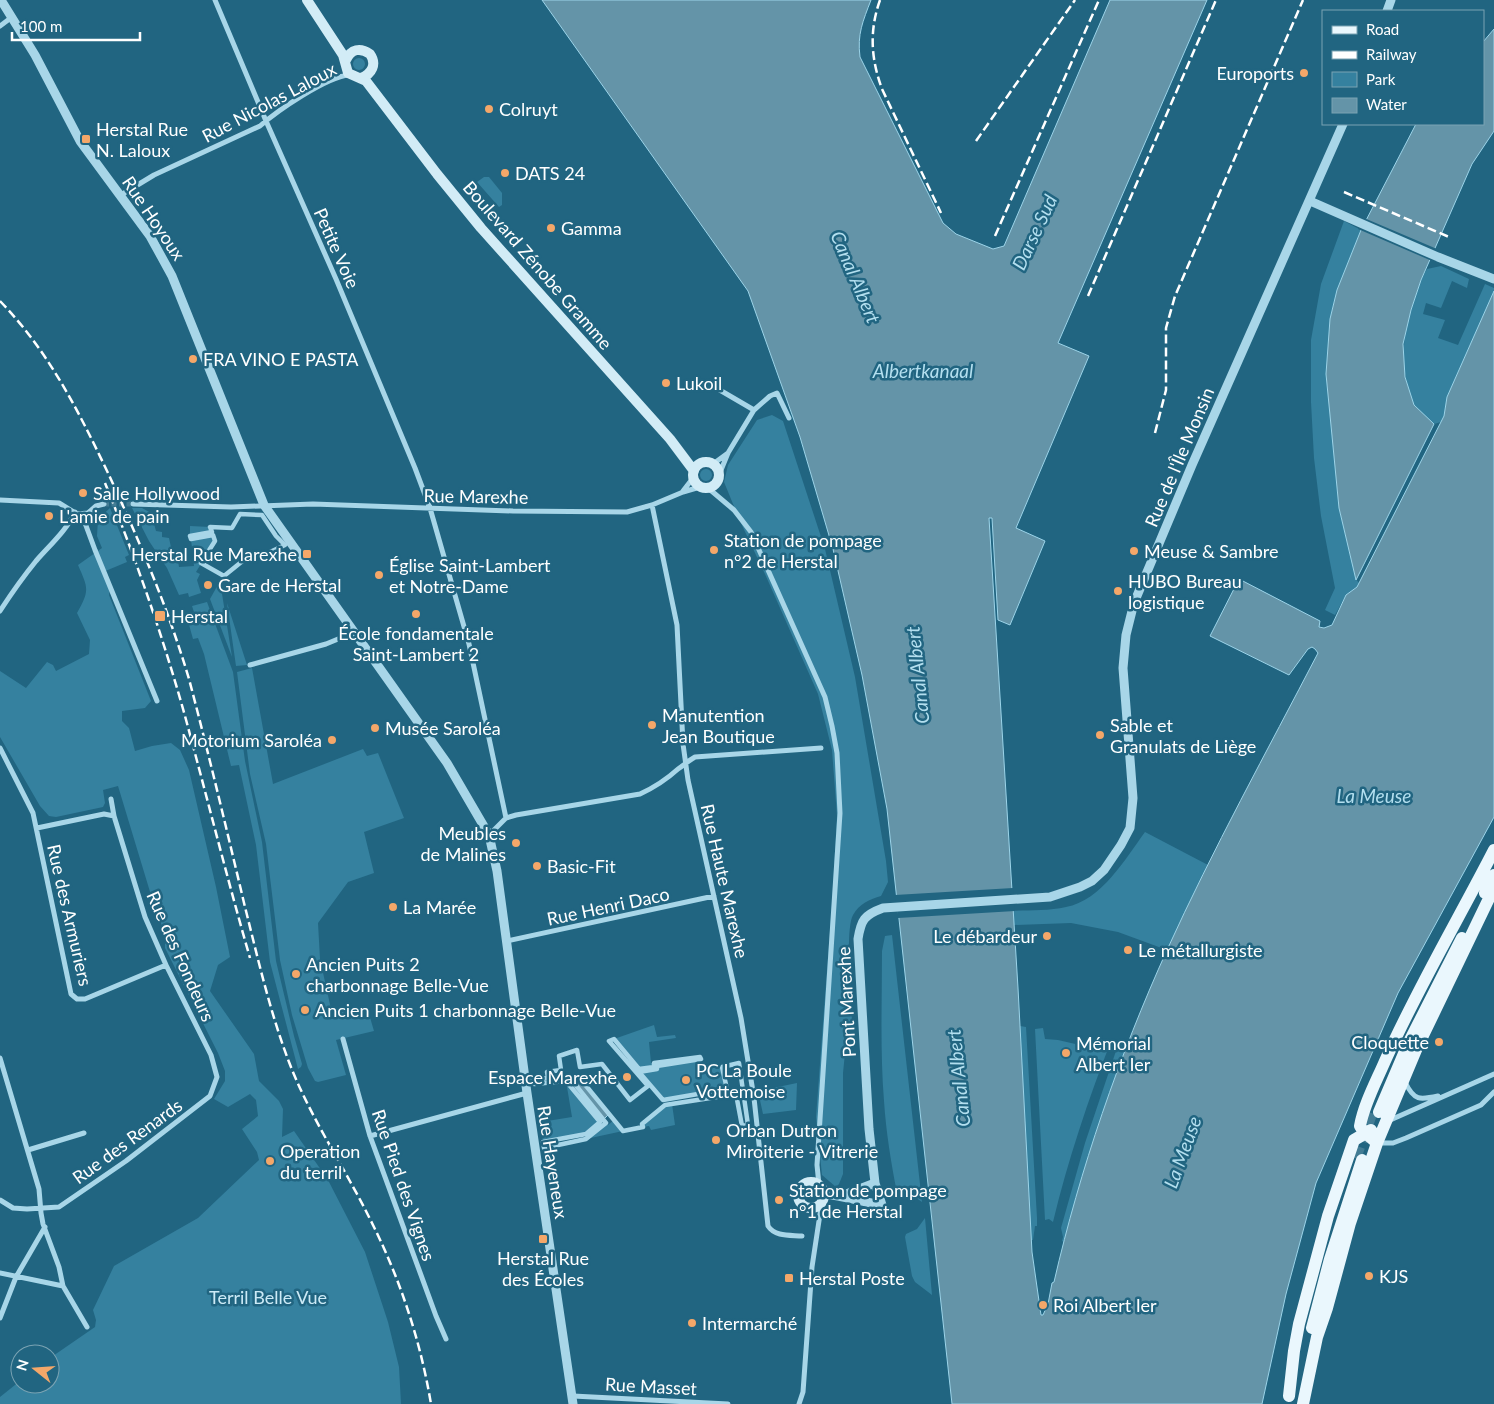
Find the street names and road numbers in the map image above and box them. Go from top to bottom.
street label: Rue Nicolas Laloux [198,57,340,147]
street label: Rue Hoyoux [118,172,190,264]
street label: Boulevard Zénobe Gramme [459,176,617,354]
street label: Petite Voie [310,204,364,292]
street label: Rue de l'Île Monsin [1140,384,1218,530]
street label: Rue Marexhe [424,484,528,508]
street label: Rue Haute Marexhe [697,802,753,960]
street label: Rue des Armuriers [43,842,97,988]
street label: Rue Henri Daco [545,882,671,930]
street label: Rue des Fondeurs [142,887,220,1025]
street label: Pont Marexhe [832,946,860,1058]
street label: Rue des Renards [68,1094,186,1188]
street label: Rue Hayeneux [533,1104,573,1220]
street label: Rue Pied des Vignes [368,1106,440,1264]
street label: Rue Masset [605,1373,698,1399]

